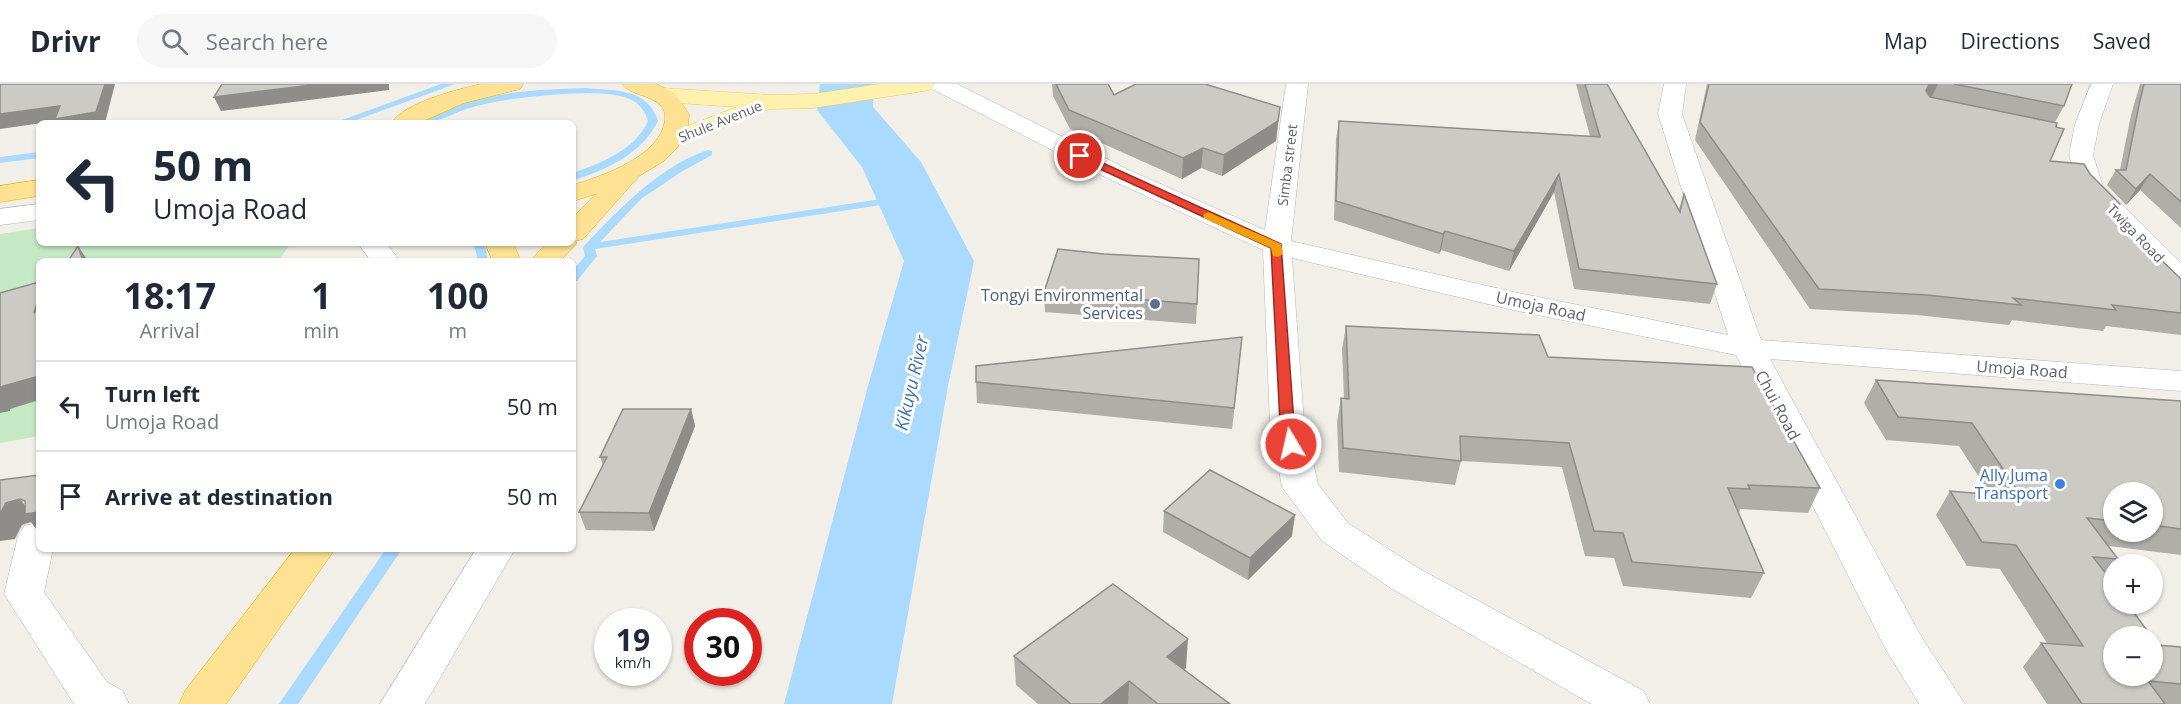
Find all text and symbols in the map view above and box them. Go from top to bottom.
search box [137,14,557,68]
text: Drivr [30,22,101,60]
icon: search [158,25,191,58]
text: Search here [206,26,328,56]
text: Map [1884,27,1927,55]
text: Directions [1960,27,2060,55]
text: Saved [2093,27,2151,55]
street label: Shule Avenue [675,96,765,146]
street label: Simba street [1273,123,1301,207]
pin [1054,130,1105,181]
text: 50 m [153,136,253,193]
icon: arrive [1063,139,1096,172]
icon: left [54,144,132,222]
text: Umoja Road [153,190,307,227]
street label: Twiga Road [2103,200,2169,266]
text: 18:17 [123,271,216,320]
text: 1 [311,271,332,320]
text: 100 [427,271,489,320]
place label: Tongyi Environmental Services [981,284,1143,324]
street label: Umoja Road [1494,286,1588,326]
marker: Tongyi Environmental Services [1148,297,1162,311]
text: Arrival [140,317,200,344]
text: min [303,317,339,344]
text: m [448,317,467,344]
water label: Kikuyu River [888,333,934,433]
street label: Umoja Road [1976,355,2068,383]
street label: Chui Road [1750,366,1806,444]
text: Turn left [105,378,200,408]
icon: left [54,390,87,423]
text: 50 m [507,391,558,421]
text: Umoja Road [105,408,219,435]
position arrow [1259,412,1323,476]
place label: Ally Juma Transport [1975,464,2048,504]
marker: Ally Juma Transport [2053,477,2067,491]
icon: arrive [54,480,87,513]
text: Arrive at destination [105,481,333,511]
text: 50 m [507,481,558,511]
map controls [2103,482,2163,686]
button: layers [2103,482,2163,542]
button: + [2103,554,2163,614]
speed limit sign: 30 [684,608,762,686]
text: 19 [616,619,650,660]
button: − [2103,626,2163,686]
text: km/h [615,652,651,672]

